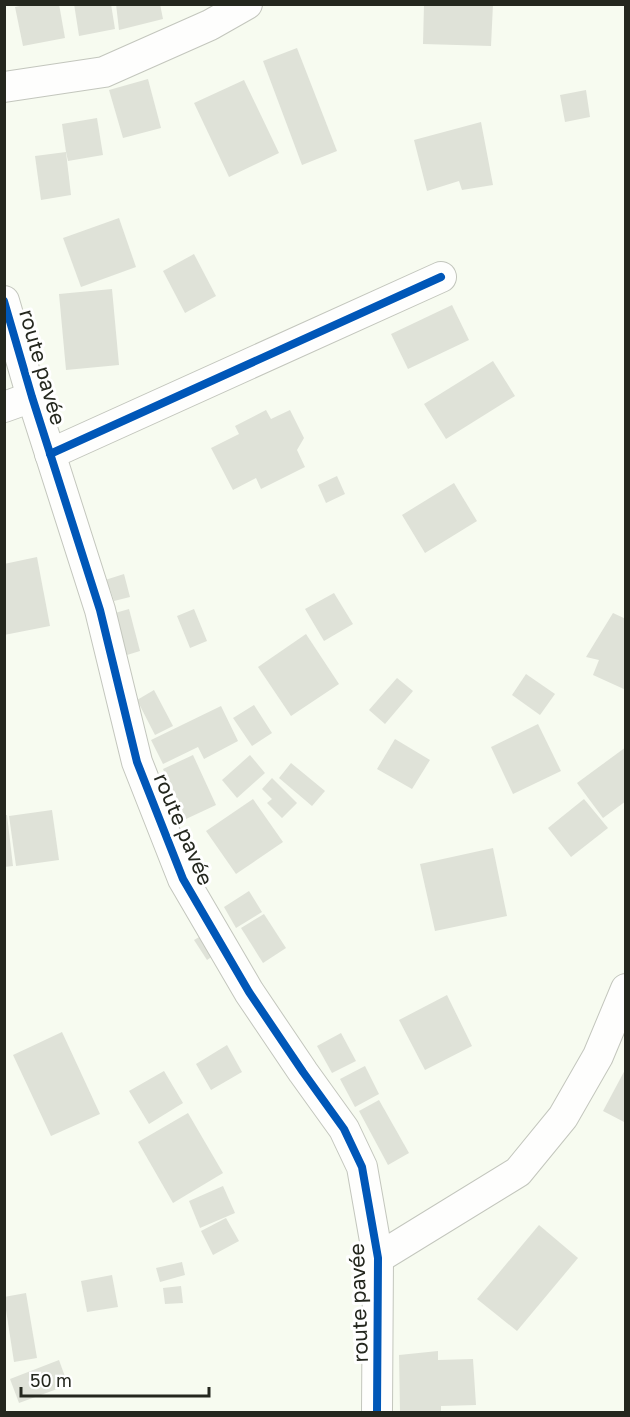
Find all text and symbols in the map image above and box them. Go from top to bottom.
street label: route pavée [14,306,72,428]
street label: route pavée [149,769,219,889]
street label: route pavée [343,1243,373,1363]
scale bar [21,1360,208,1398]
text: 50 m [30,1369,72,1391]

